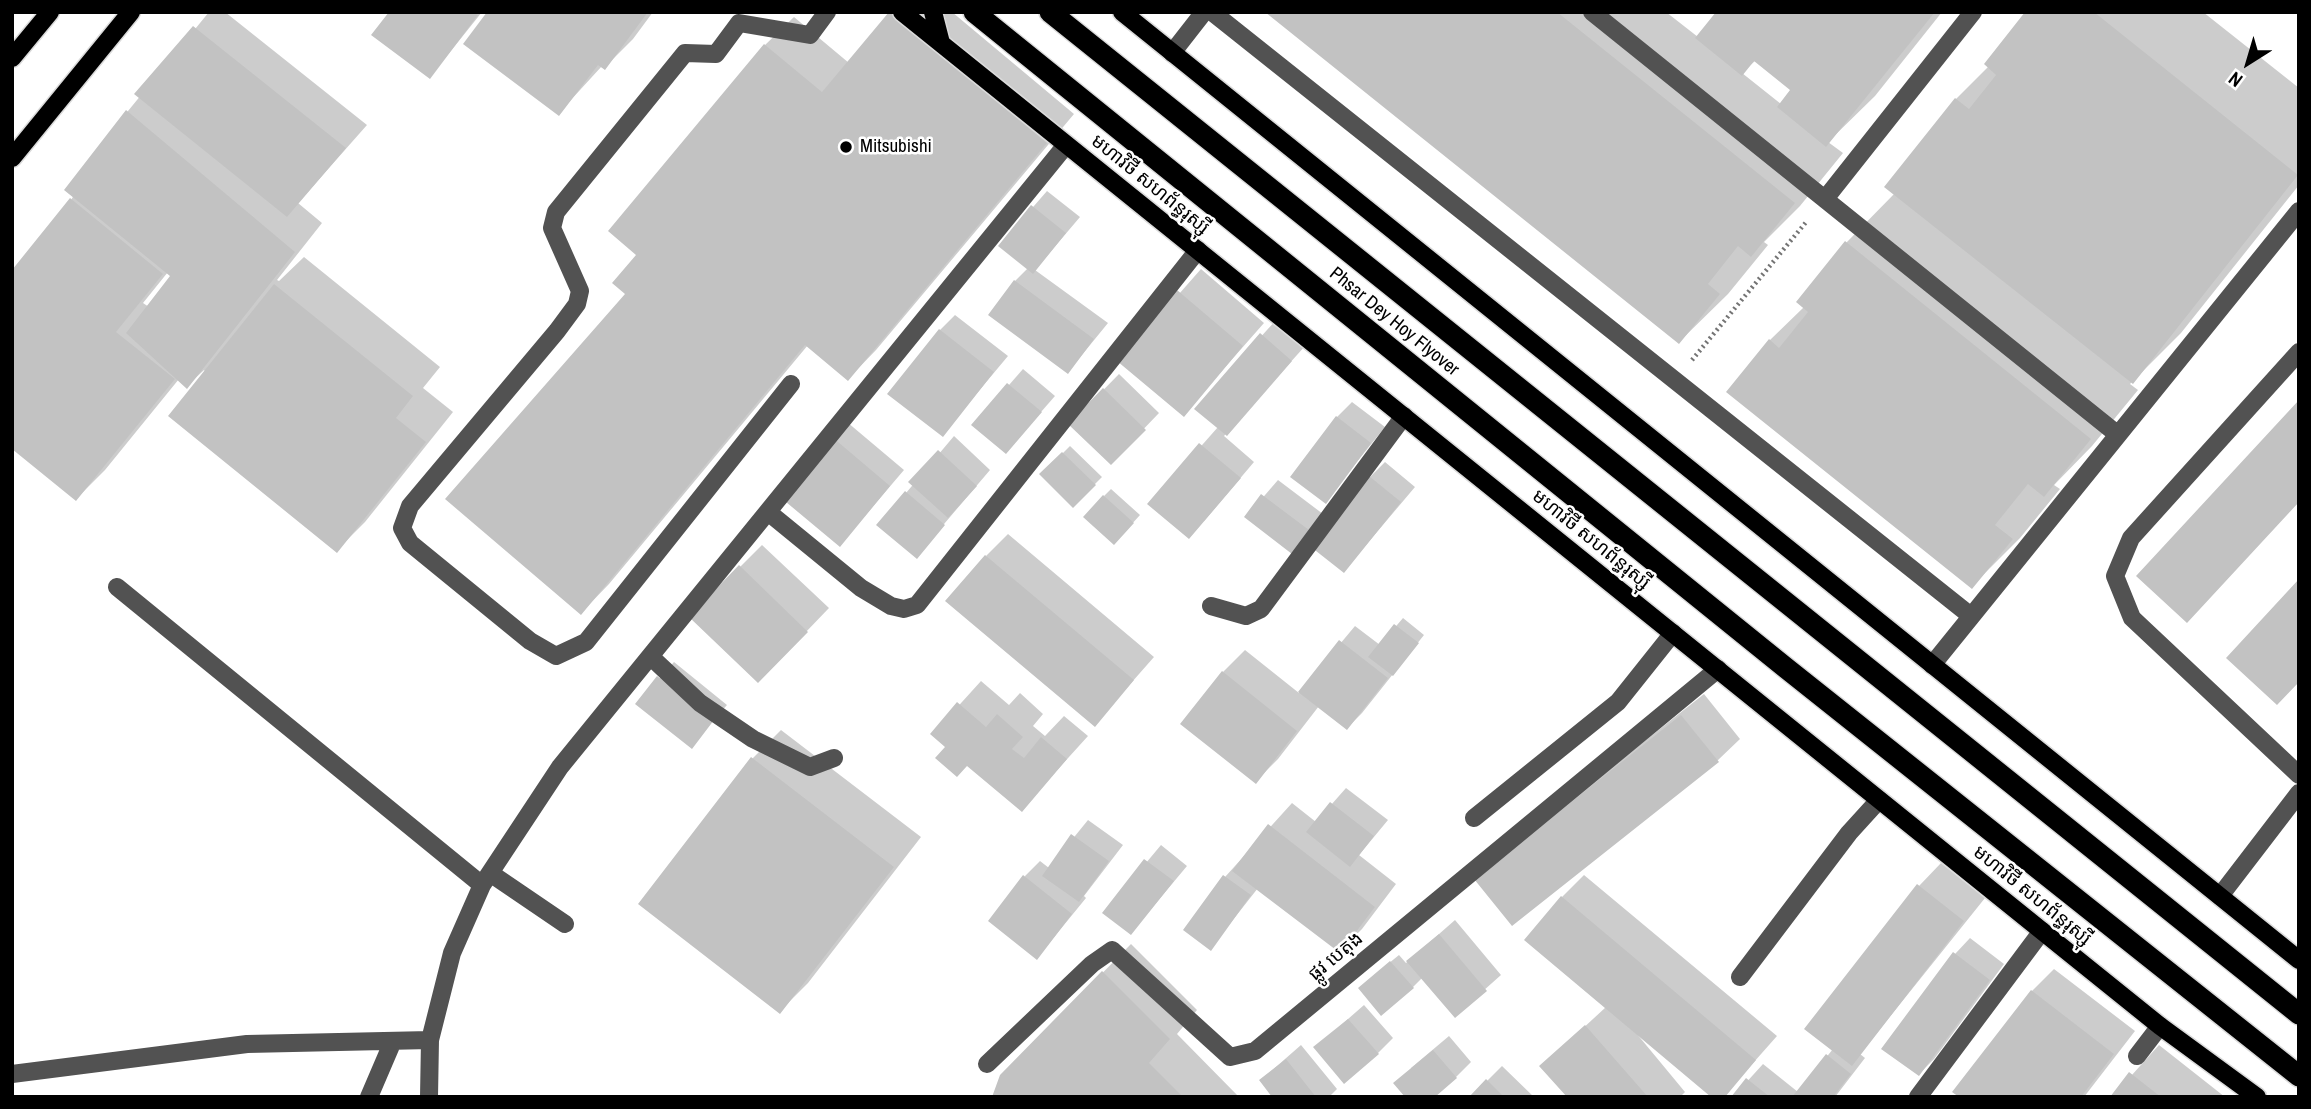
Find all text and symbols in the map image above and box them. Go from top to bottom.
north arrow [2213,28,2283,98]
text: N [2223,66,2248,94]
street label: មហាវិថី សហព័ន្ធរុស្ស៊ី [1086,130,1214,240]
place label: Mitsubishi [860,136,932,158]
marker: Mitsubishi [838,139,854,155]
street label: Phsar Dey Hoy Flyover [1325,263,1463,381]
street label: មហាវិថី សហព័ន្ធរុស្ស៊ី [1527,485,1655,595]
street label: មហាវិថី សហព័ន្ធរុស្ស៊ី [1968,841,2096,951]
street label: ផ្លូវ បេតុង [1304,928,1368,986]

